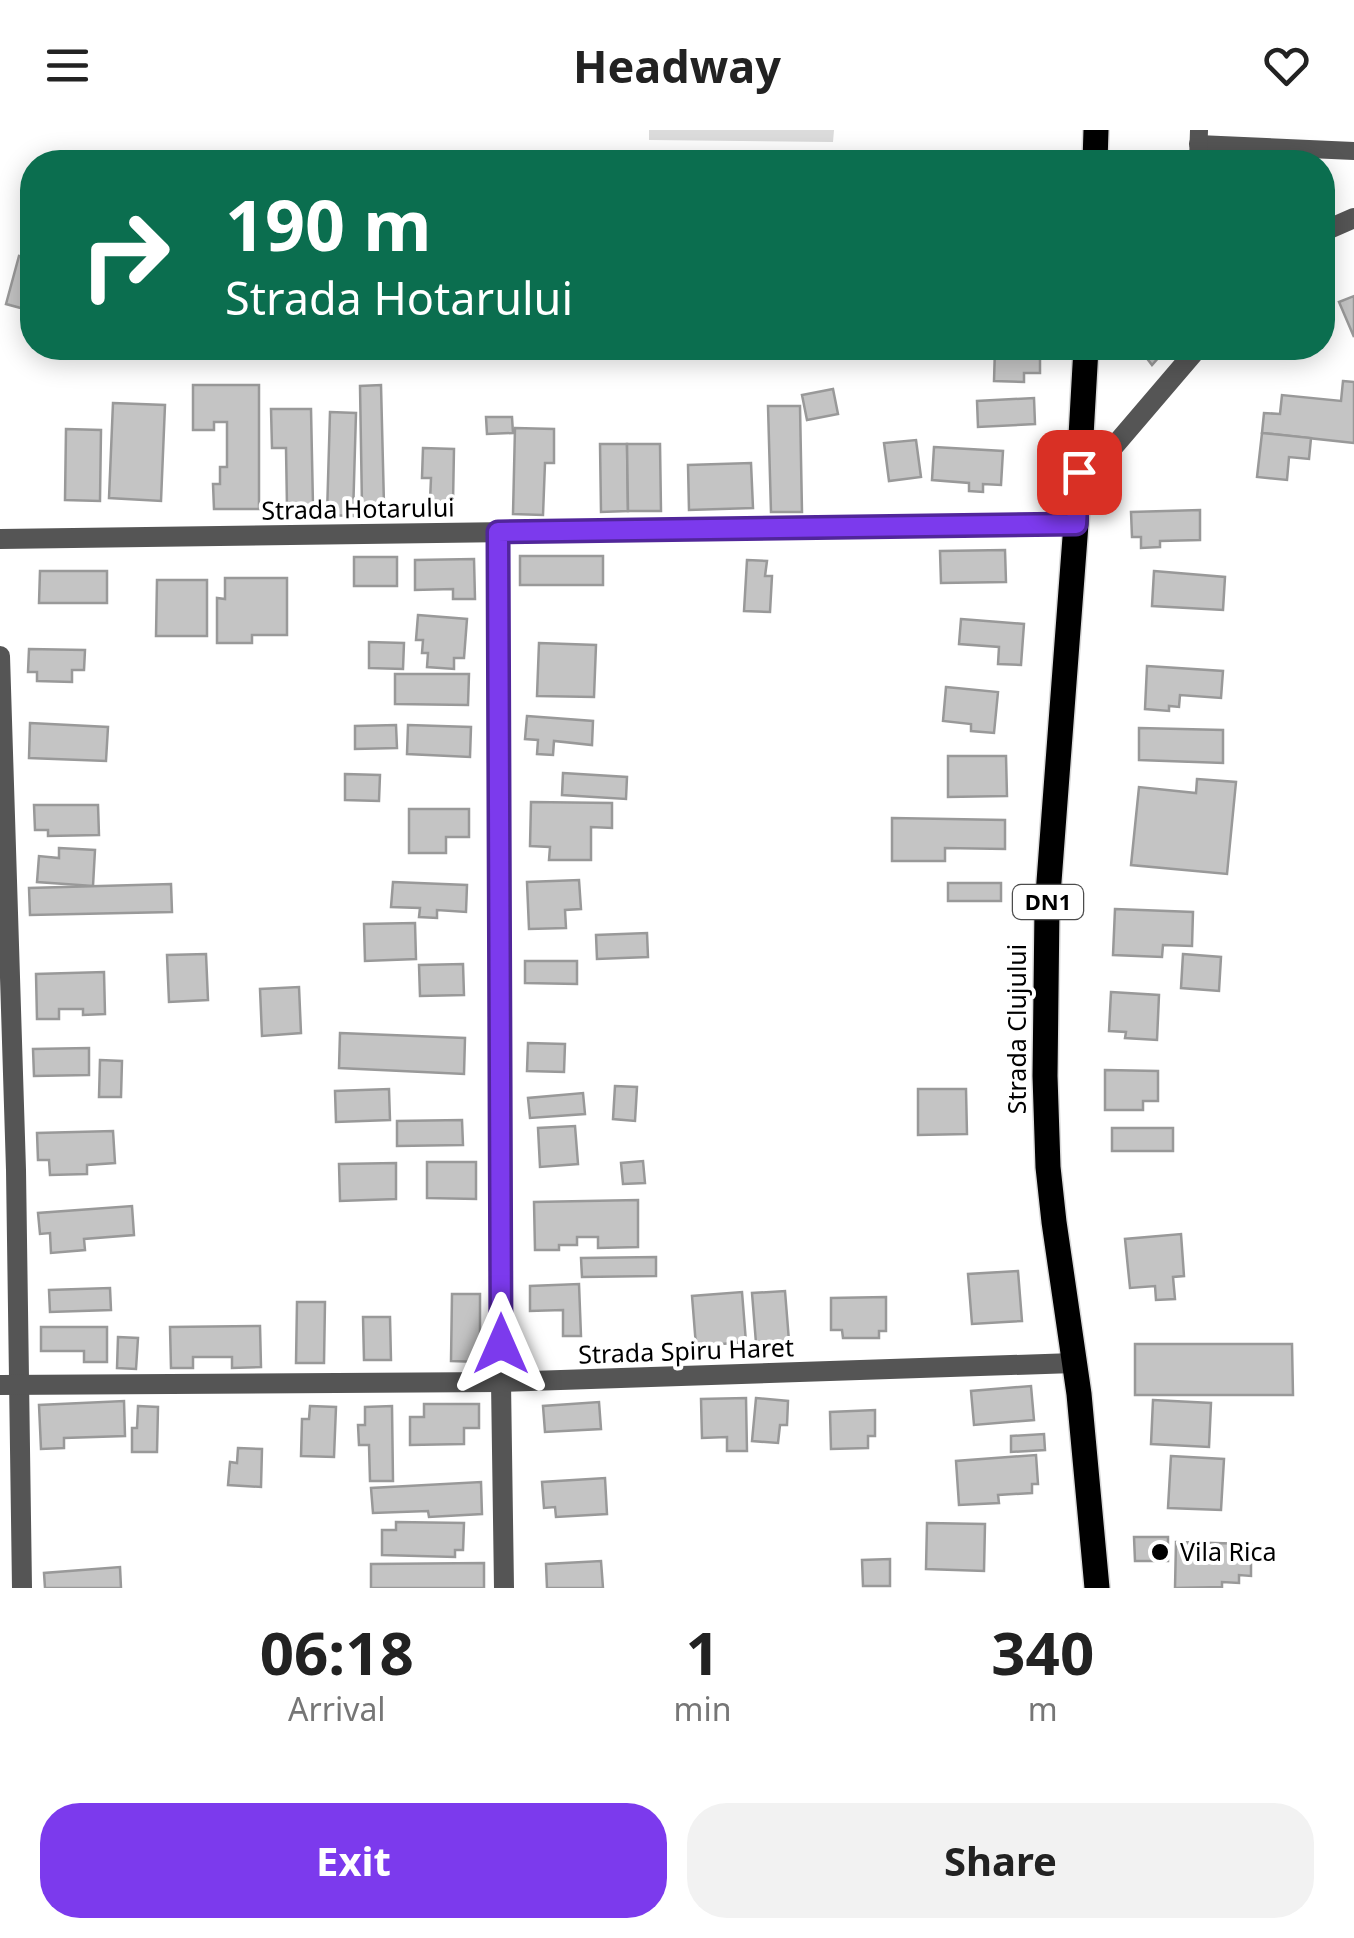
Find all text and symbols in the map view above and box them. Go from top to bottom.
text: Headway [573,35,781,96]
icon: menu [40,38,95,93]
icon: heart [1259,38,1314,93]
text: 190 m [225,176,432,272]
icon: right [60,190,190,320]
text: Strada Hotarului [225,267,573,328]
pin [1037,430,1122,515]
icon: arrive [1052,445,1107,500]
street label: Strada Hotarului [261,489,455,527]
road number: DN1 [1013,885,1083,919]
street label: Strada Clujului [999,944,1033,1114]
position arrow [449,1292,553,1396]
street label: Strada Spiru Haret [578,1329,794,1371]
place label: Vila Rica [1180,1534,1276,1568]
marker: Vila Rica [1149,1541,1171,1563]
text: 06:18 [260,1611,414,1693]
text: 1 [685,1611,720,1693]
text: 340 [991,1611,1094,1693]
text: Arrival [288,1687,386,1730]
text: min [674,1687,732,1730]
text: m [1028,1687,1058,1730]
button: Exit [40,1803,667,1918]
button: Share [687,1803,1314,1918]

